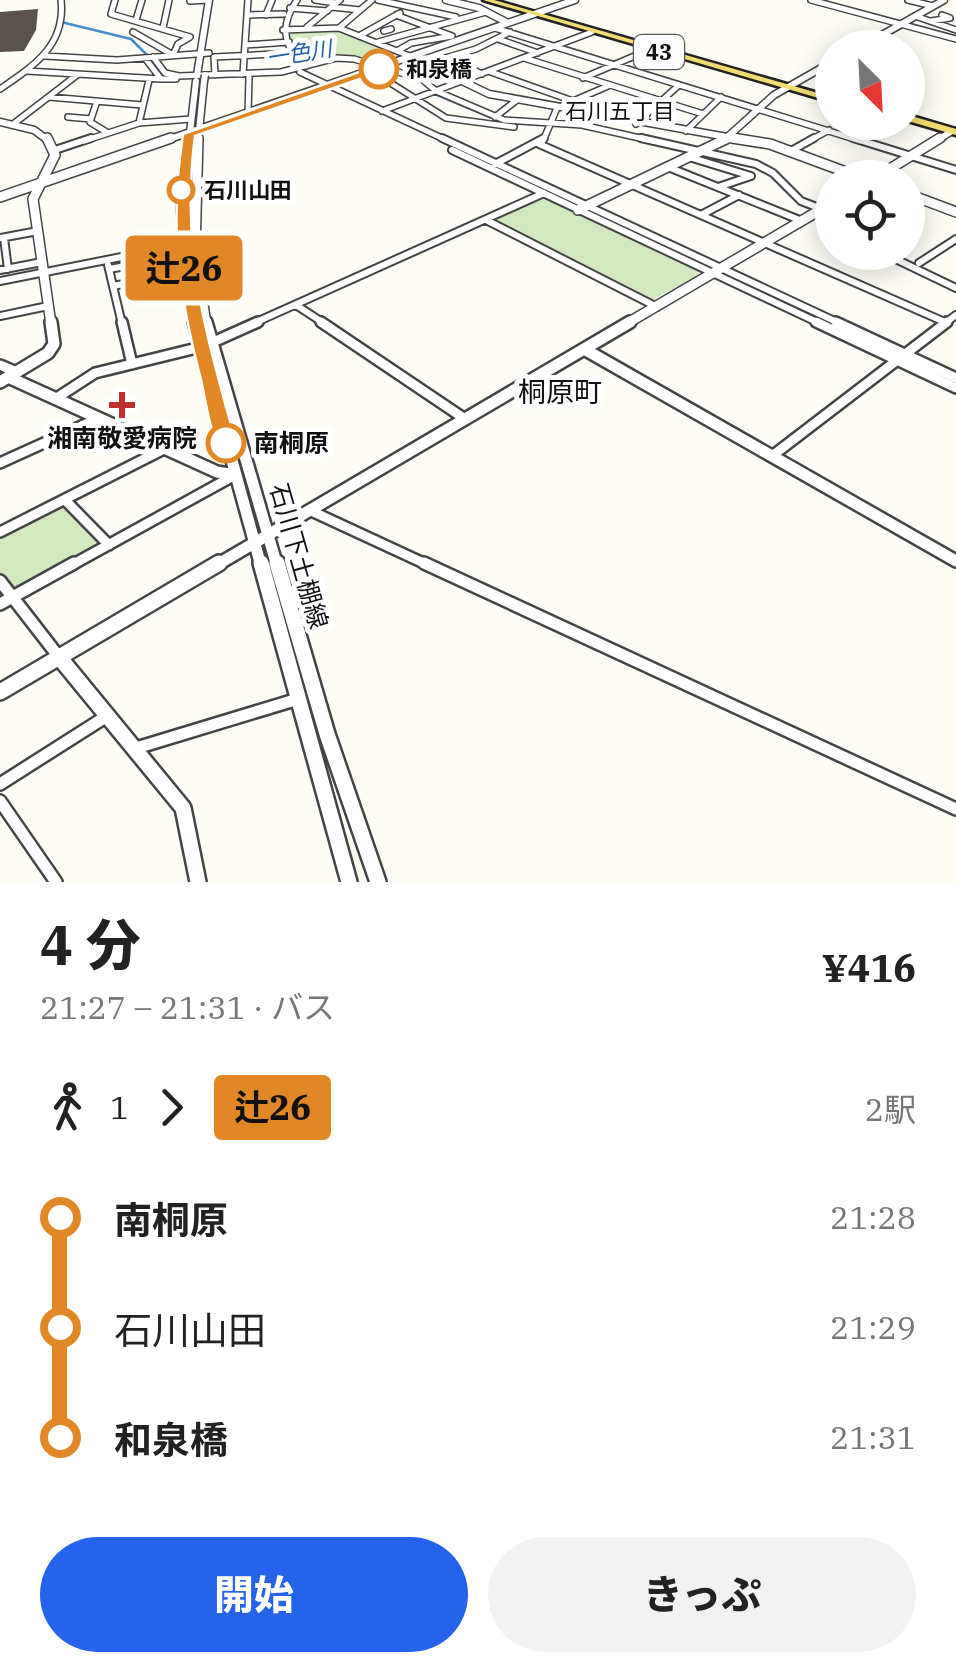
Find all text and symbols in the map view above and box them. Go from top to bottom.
north arrow [815,30,925,140]
map controls [815,30,925,270]
water label: 一色川 [264,33,336,72]
road number: 43 [634,35,684,69]
marker: 和泉橋 [360,50,398,88]
place label: 和泉橋 [406,54,472,83]
district label: 石川五丁目 [565,96,675,125]
button: locate [815,160,925,270]
place label: 石川山田 [204,175,292,204]
marker: 石川山田 [168,177,194,203]
line badge: 辻26 [126,236,242,300]
text: 辻26 [145,245,223,291]
district label: 桐原町 [518,373,602,410]
marker: 湘南敬愛病院 [109,392,135,418]
place label: 湘南敬愛病院 [47,421,197,454]
marker: 南桐原 [207,424,245,462]
place label: 南桐原 [254,426,329,459]
street label: 石川下土棚線 [263,479,336,633]
text: 4 分 [40,909,141,980]
text: ¥416 [822,943,916,992]
text: 21:27 – 21:31 · バス [40,986,335,1028]
icon: walk [40,1080,95,1135]
icon: forward [144,1080,199,1135]
text: 辻26 [234,1084,311,1130]
text: 1 [110,1086,129,1128]
text: 2駅 [865,1088,916,1130]
text: 南桐原 [114,1195,228,1244]
text: 21:28 [830,1196,916,1238]
text: 石川山田 [114,1305,266,1354]
text: 21:29 [830,1306,916,1348]
text: 和泉橋 [114,1415,228,1464]
text: 21:31 [830,1416,916,1458]
button: 開始 [40,1537,468,1652]
button: きっぷ [488,1537,916,1652]

